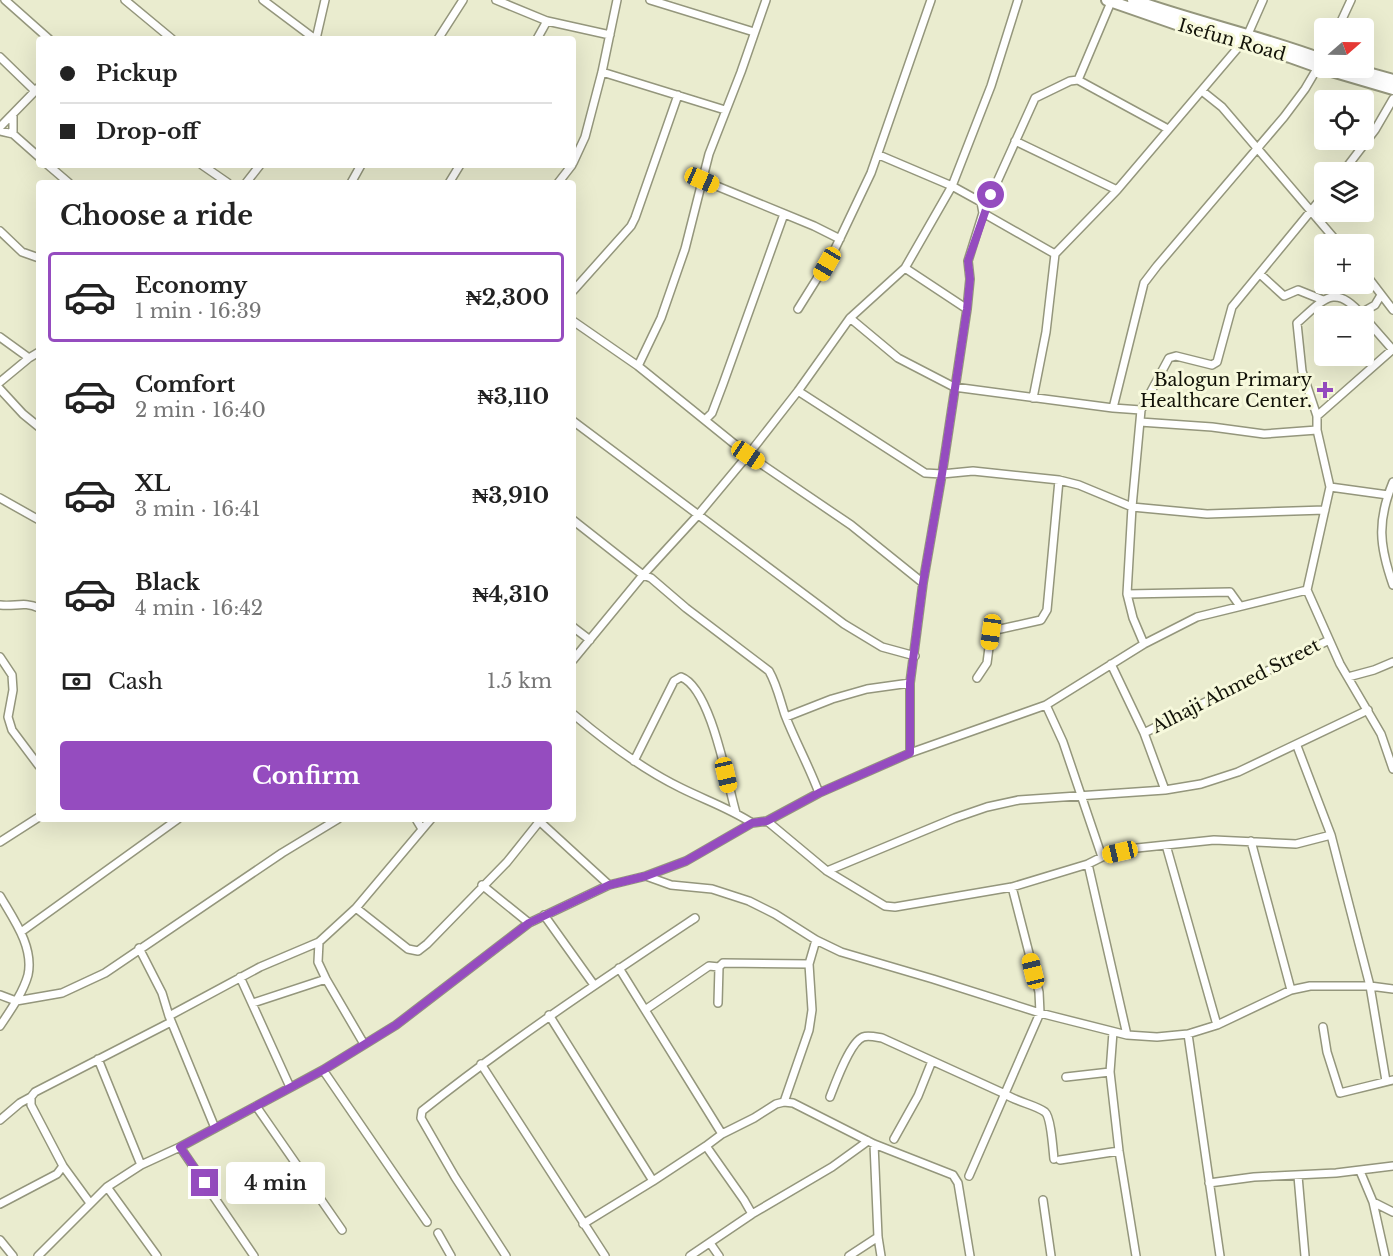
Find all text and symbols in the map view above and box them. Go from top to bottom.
street label: Isefun Road [1176,14,1288,66]
north arrow [1314,18,1374,78]
map controls [1314,18,1374,366]
text: Pickup [96,60,178,87]
button: locate [1314,90,1374,150]
text: Drop-off [96,118,198,145]
button: layers [1314,162,1374,222]
car [682,164,722,196]
route start [977,181,1004,208]
text: Choose a ride [60,199,253,232]
button: + [1314,234,1374,294]
car [810,244,844,284]
icon: car [63,270,117,324]
text: Economy [135,272,247,299]
text: ₦2,300 [466,284,549,311]
text: 1 min · 16:39 [135,299,262,323]
button: − [1314,306,1374,366]
icon: car [63,369,117,423]
place label: Balogun Primary Healthcare Center. [1140,369,1312,412]
text: Comfort [135,371,235,398]
marker: Balogun Primary Healthcare Center. [1316,381,1334,399]
text: ₦3,110 [478,383,549,410]
text: 2 min · 16:40 [135,398,266,422]
car [728,437,768,473]
icon: car [63,468,117,522]
text: XL [135,470,170,497]
text: ₦3,910 [472,482,549,509]
text: 3 min · 16:41 [135,497,260,521]
icon: car [63,567,117,621]
text: Black [135,569,200,596]
text: ₦4,310 [473,581,549,608]
text: 4 min · 16:42 [135,596,263,620]
car [980,613,1002,651]
street label: Alhaji Ahmed Street [1147,634,1324,738]
icon: cash [60,665,93,698]
text: Cash [108,668,163,695]
text: 1.5 km [487,669,552,693]
button: Confirm [60,741,552,810]
car [713,755,739,795]
car [1100,839,1140,865]
car [1020,951,1046,991]
callout: 4 min [226,1162,325,1204]
route end [191,1169,218,1196]
text: 4 min [244,1171,307,1195]

